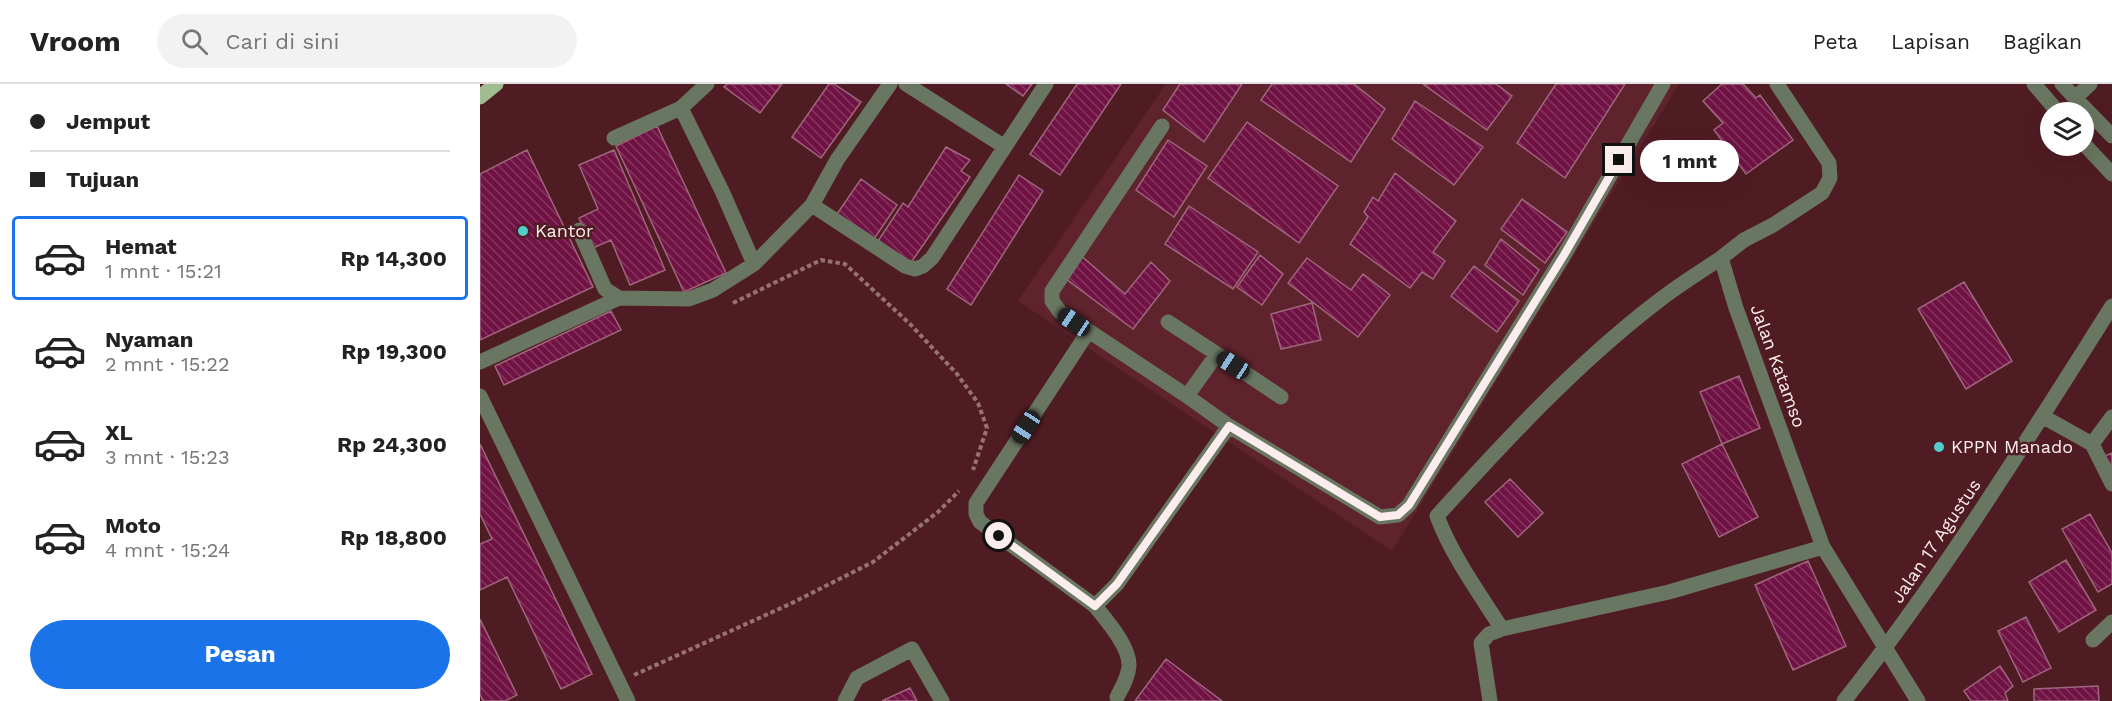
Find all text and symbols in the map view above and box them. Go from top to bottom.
search box [157,14,577,68]
text: Vroom [30,25,121,58]
icon: search [178,25,211,58]
text: Cari di sini [226,29,339,54]
text: Peta [1813,29,1858,54]
text: Lapisan [1891,29,1970,54]
text: Bagikan [2003,29,2082,54]
map controls [2040,102,2094,156]
button: layers [2040,102,2094,156]
text: Jemput [66,109,150,134]
callout: 1 mnt [1640,139,1739,181]
route end [1605,146,1632,173]
text: 1 mnt [1662,149,1717,173]
text: Tujuan [66,167,139,192]
place label: Kantor [535,220,593,241]
marker: Kantor [516,224,530,238]
icon: car [33,231,87,285]
text: Hemat [105,234,177,259]
text: Rp 14,300 [341,246,447,271]
text: 1 mnt · 15:21 [105,259,222,283]
street label: Jalan Katamso [1746,301,1810,430]
car [1054,304,1094,340]
icon: car [33,324,87,378]
text: Nyaman [105,327,193,352]
text: Rp 19,300 [341,339,447,364]
car [1213,348,1253,382]
text: 2 mnt · 15:22 [105,352,230,376]
car [1009,407,1043,447]
icon: car [33,417,87,471]
text: XL [105,420,133,445]
text: Rp 24,300 [337,432,447,457]
place label: KPPN Manado [1951,436,2073,457]
marker: KPPN Manado [1932,440,1946,454]
text: 3 mnt · 15:23 [105,445,230,469]
street label: Jalan 17 Agustus [1886,475,1985,607]
icon: car [33,510,87,564]
text: Moto [105,513,161,538]
route start [985,522,1012,549]
text: Rp 18,800 [340,525,447,550]
text: 4 mnt · 15:24 [105,538,230,562]
button: Pesan [30,620,450,689]

